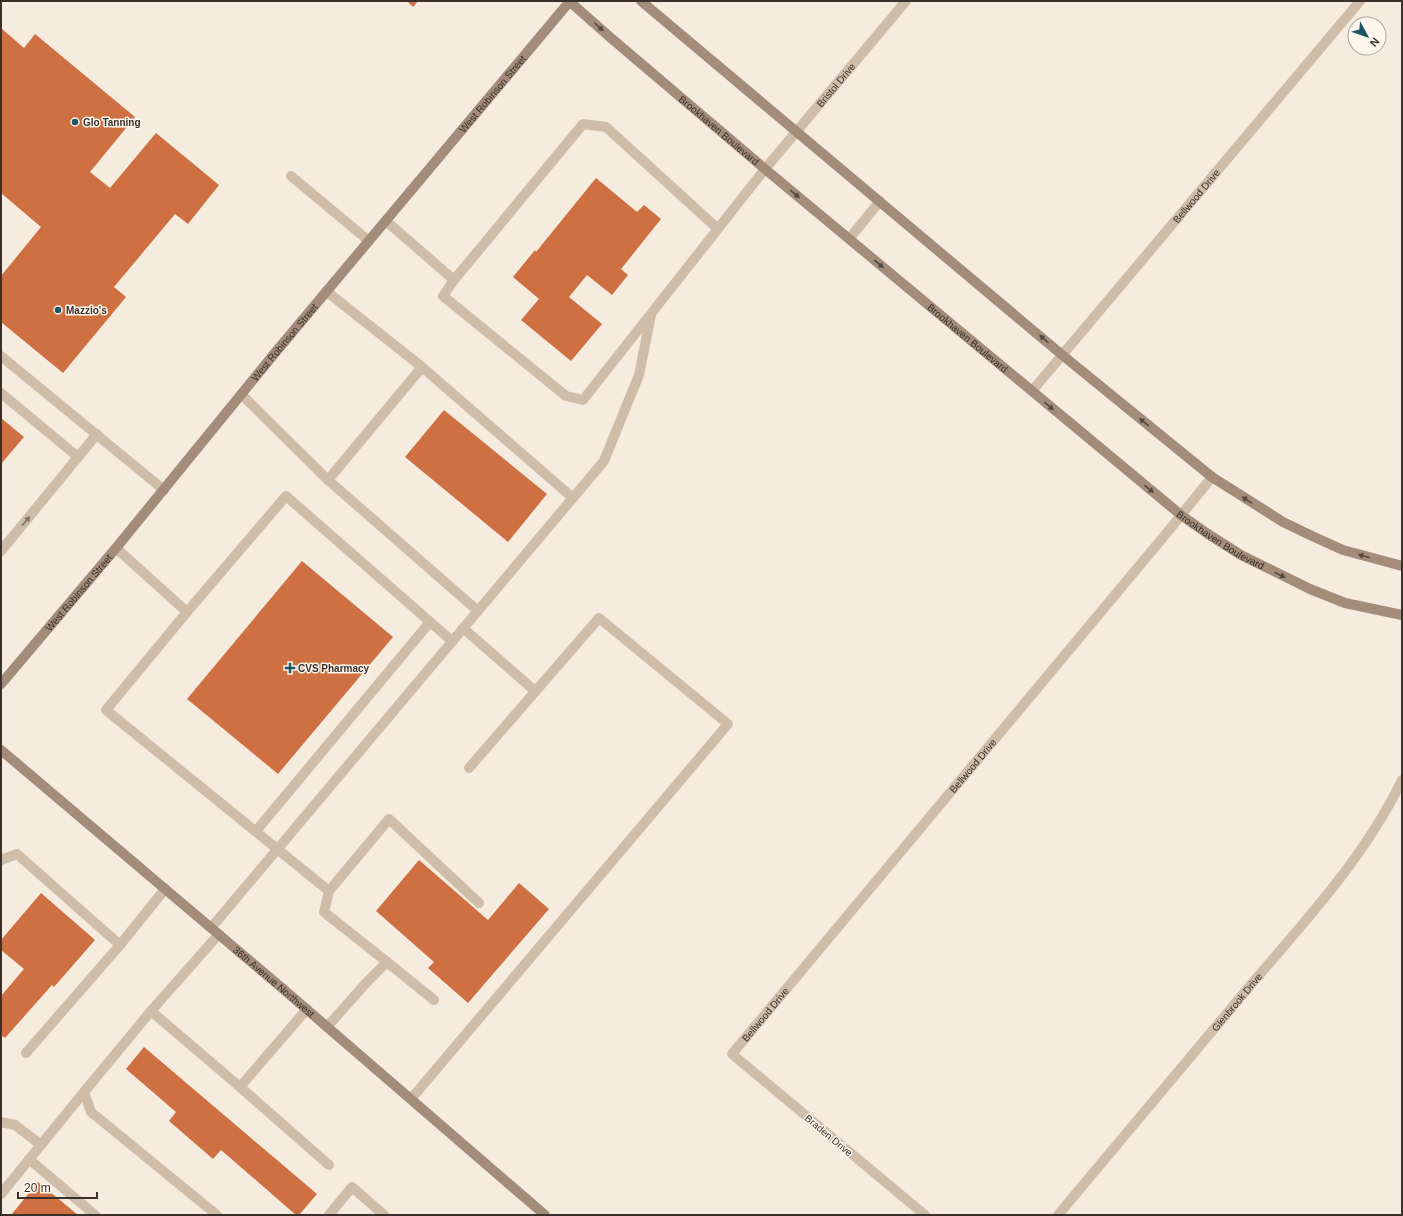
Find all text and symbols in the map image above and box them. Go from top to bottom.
north arrow [1347,16,1387,56]
one-way arrow [594,22,603,31]
text: N [1367,36,1382,49]
street label: West Robinson Street [457,53,528,135]
street label: Bristol Drive [815,61,858,109]
street label: Brookhaven Boulevard [677,93,761,167]
marker: Glo Tanning [70,117,80,127]
place label: Glo Tanning [83,117,141,128]
street label: Bellwood Drive [1171,167,1222,225]
one-way arrow [790,190,801,199]
one-way arrow [873,259,884,268]
street label: West Robinson Street [249,301,320,383]
street label: Brookhaven Boulevard [925,302,1010,375]
marker: Mazzio's [53,305,63,315]
place label: Mazzio's [66,305,107,316]
one-way arrow [1038,335,1049,344]
one-way arrow [1043,401,1054,410]
one-way arrow [1139,417,1150,426]
one-way arrow [1143,484,1154,493]
one-way arrow [1242,497,1253,504]
street label: Brookhaven Boulevard [1174,509,1266,572]
one-way arrow [21,516,30,527]
street label: West Robinson Street [43,552,115,633]
one-way arrow [1358,553,1370,559]
one-way arrow [1275,572,1286,578]
marker: CVS Pharmacy [285,663,295,673]
place label: CVS Pharmacy [298,663,370,674]
street label: Bellwood Drive [947,736,999,795]
street label: 36th Avenue Northwest [231,944,317,1020]
street label: Glenbrook Drive [1210,971,1265,1033]
street label: Bellwood Drive [740,985,791,1044]
street label: Braden Drive [803,1112,855,1159]
scale bar [18,1174,97,1200]
text: 20 m [24,1181,51,1195]

